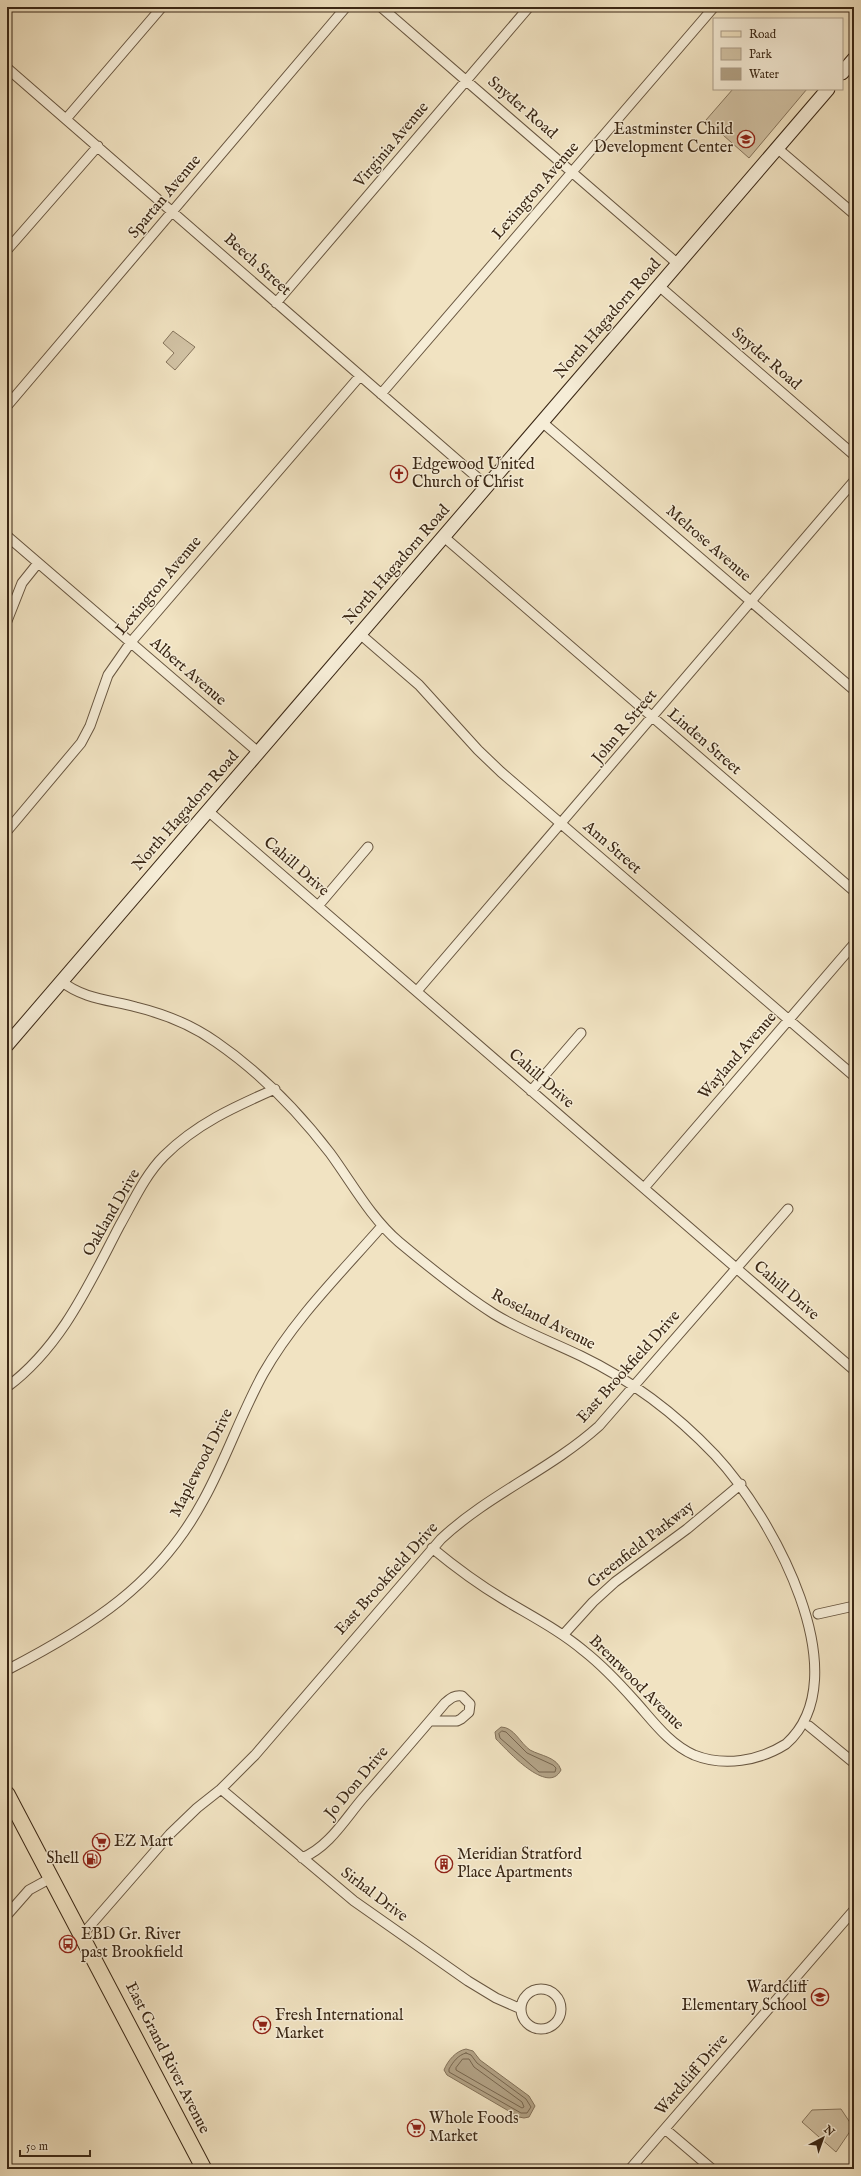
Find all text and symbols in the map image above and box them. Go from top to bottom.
legend [713,18,843,90]
text: Road [749,27,777,42]
text: Park [749,47,772,62]
text: Water [749,67,780,82]
street label: Snyder Road [483,72,561,144]
street label: Virginia Avenue [350,98,434,193]
place label: Eastminster Child Development Center [594,120,733,158]
school or university icon: Eastminster Child Development Center [736,129,756,149]
street label: Lexington Avenue [488,138,584,244]
street label: Spartan Avenue [124,151,206,243]
street label: Beech Street [219,229,295,301]
street label: North Hagadorn Road [550,254,666,383]
street label: Snyder Road [727,323,805,395]
place label: Edgewood United Church of Christ [412,455,535,493]
church icon: Edgewood United Church of Christ [389,464,409,484]
street label: North Hagadorn Road [339,500,455,629]
street label: Melrose Avenue [661,502,755,586]
street label: Lexington Avenue [112,532,206,640]
street label: Albert Avenue [145,633,230,711]
street label: John R Street [587,686,662,770]
street label: Linden Street [663,704,746,780]
street label: North Hagadorn Road [128,746,244,875]
street label: Ann Street [578,816,646,879]
street label: Cahill Drive [259,833,333,901]
street label: Wayland Avenue [695,1008,781,1104]
street label: Cahill Drive [504,1045,578,1113]
street label: Oakland Drive [79,1166,145,1260]
street label: Cahill Drive [749,1257,823,1325]
street label: Roseland Avenue [487,1285,599,1355]
street label: East Brookfield Drive [573,1306,685,1428]
street label: Maplewood Drive [166,1405,238,1521]
street label: Greenfield Parkway [584,1497,699,1593]
street label: East Brookfield Drive [331,1518,443,1640]
street label: Brentwood Avenue [584,1631,688,1735]
street label: Jo Don Drive [319,1743,393,1825]
supermarket icon: EZ Mart [91,1832,111,1852]
place label: EZ Mart [114,1832,174,1852]
place label: Meridian Stratford Place Apartments [457,1845,582,1883]
place label: Shell [46,1849,80,1869]
fuel station icon: Shell [82,1849,102,1869]
building icon: Meridian Stratford Place Apartments [434,1854,454,1874]
street label: Sirhal Drive [336,1863,412,1927]
place label: EBD Gr. River past Brookfield [81,1925,183,1963]
bus stop icon: EBD Gr. River past Brookfield [58,1934,78,1954]
place label: Wardcliff Elementary School [681,1978,809,2016]
street label: East Grand River Avenue [120,1979,214,2137]
school or university icon: Wardcliff Elementary School [810,1987,830,2007]
place label: Fresh International Market [275,2006,404,2044]
supermarket icon: Fresh International Market [252,2015,272,2035]
street label: Wardcliff Drive [651,2030,733,2120]
place label: Whole Foods Market [429,2109,519,2147]
supermarket icon: Whole Foods Market [406,2118,426,2138]
north arrow [803,2118,843,2158]
text: N [820,2122,837,2140]
scale bar [20,2132,90,2158]
text: 50 m [26,2139,48,2154]

